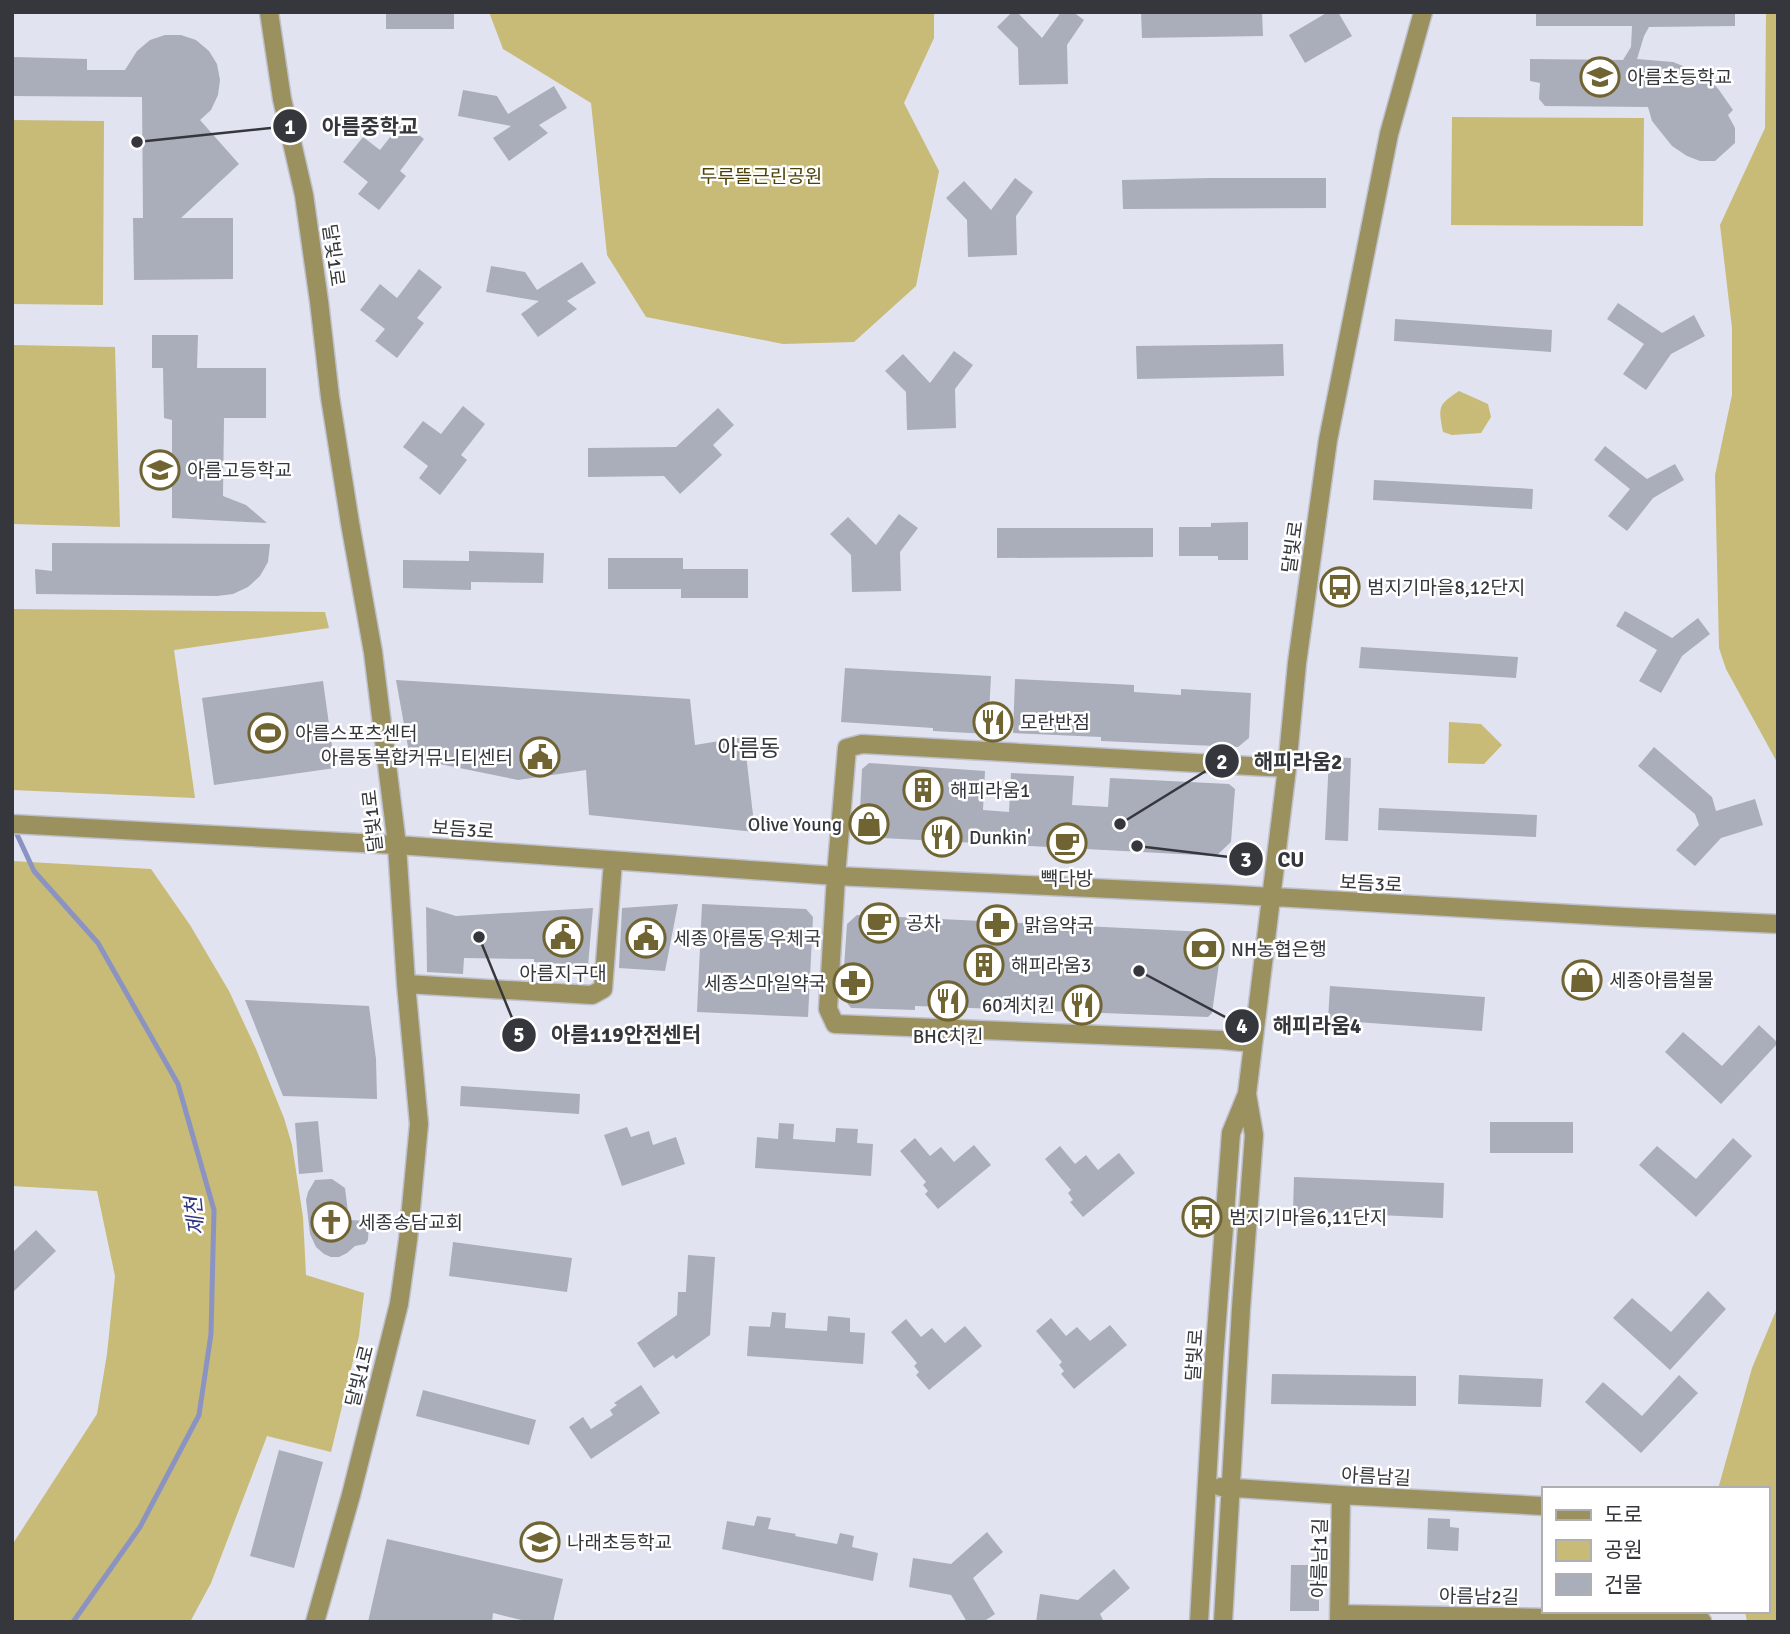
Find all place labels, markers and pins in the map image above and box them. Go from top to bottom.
school or university icon: 아름초등학교 [1579,56,1621,98]
place label: 아름초등학교 [1627,66,1732,90]
callout: 아름중학교 [272,105,432,147]
school or university icon: 아름고등학교 [139,449,181,491]
place label: 아름고등학교 [187,459,292,483]
bus stop icon: 범지기마을8,12단지 [1319,566,1361,608]
place label: 범지기마을8,12단지 [1367,576,1525,600]
restaurant icon: 모란반점 [972,701,1014,743]
place label: 모란반점 [1020,711,1090,735]
sports icon: 아름스포츠센터 [247,712,289,754]
place label: 아름스포츠센터 [295,722,417,746]
public building icon: 아름동복합커뮤니티센터 [519,736,561,778]
callout: 해피라움2 [1205,740,1356,782]
place label: 아름동복합커뮤니티센터 [321,746,513,770]
building icon: 해피라움1 [902,769,944,811]
place label: 해피라움1 [950,779,1030,803]
shop icon: Olive Young [848,803,890,845]
place label: Olive Young [748,813,842,837]
restaurant icon: Dunkin' [921,816,963,858]
cafe icon: 빽다방 [1046,822,1088,864]
place label: Dunkin' [969,826,1031,850]
callout: CU [1229,838,1319,880]
place label: 빽다방 [1041,867,1093,891]
cafe icon: 공차 [858,902,900,944]
pharmacy icon: 맑음약국 [976,904,1018,946]
place label: 공차 [906,912,941,936]
place label: 맑음약국 [1024,914,1094,938]
public building icon: 아름지구대 [542,916,584,958]
public building icon: 세종 아름동 우체국 [625,917,667,959]
place label: 세종 아름동 우체국 [673,927,821,951]
bank icon: NH농협은행 [1183,928,1225,970]
place label: NH농협은행 [1231,938,1327,962]
building icon: 해피라움3 [963,944,1005,986]
place label: 해피라움3 [1011,954,1091,978]
shop icon: 세종아름철물 [1561,959,1603,1001]
place label: 아름지구대 [519,962,607,986]
pharmacy icon: 세종스마일약국 [832,962,874,1004]
place label: 세종아름철물 [1609,969,1714,993]
place label: 세종스마일약국 [704,972,826,996]
restaurant icon: BHC치킨 [927,980,969,1022]
restaurant icon: 60계치킨 [1061,984,1103,1026]
place label: 60계치킨 [982,994,1055,1018]
callout: 해피라움4 [1224,1005,1376,1047]
callout: 아름119안전센터 [502,1014,715,1056]
place label: BHC치킨 [913,1025,983,1049]
bus stop icon: 범지기마을6,11단지 [1181,1196,1223,1238]
church icon: 세종송담교회 [310,1201,352,1243]
place label: 범지기마을6,11단지 [1229,1206,1387,1230]
place label: 세종송담교회 [358,1211,463,1235]
school or university icon: 나래초등학교 [519,1521,561,1563]
place label: 나래초등학교 [567,1531,672,1555]

